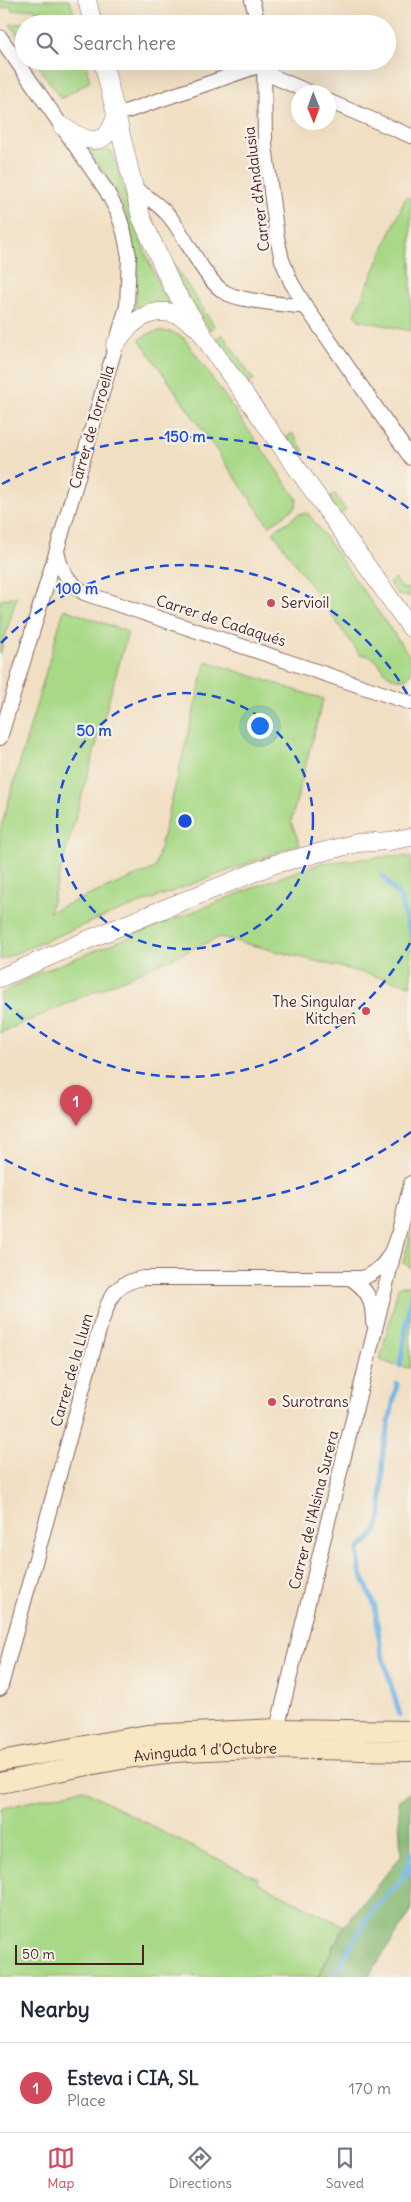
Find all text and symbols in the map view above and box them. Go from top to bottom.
search box [15,15,396,70]
icon: search [33,29,61,57]
text: Search here [73,31,176,55]
north arrow [291,85,336,130]
street label: Carrer d'Andalusia [239,125,274,253]
street label: Carrer de Torroella [65,363,118,491]
text: 150 m [164,427,206,446]
text: 100 m [56,579,98,598]
street label: Carrer de Cadaqués [154,591,289,651]
place label: Servioil [281,593,329,612]
marker: Servioil [265,597,277,609]
your location [247,713,273,739]
text: 50 m [76,721,112,740]
centre of rings [176,812,194,830]
place label: The Singular Kitchen [272,992,356,1028]
marker: The Singular Kitchen [360,1005,372,1017]
pin: 1 [60,1085,92,1126]
street label: Carrer de la Llum [46,1311,97,1429]
place label: Surotrans [282,1392,349,1411]
marker: Surotrans [266,1396,278,1408]
street label: Carrer de l'Alsina Surera [285,1428,343,1591]
street label: Avinguda 1 d'Octubre [132,1738,277,1766]
scale bar [15,1942,144,1965]
text: 50 m [22,1945,55,1963]
text: Nearby [20,1996,90,2023]
text: Esteva i CIA, SL [67,2066,199,2090]
text: 1 [33,2078,39,2098]
text: 170 m [348,2078,391,2098]
text: Place [67,2090,106,2110]
tab: Map [47,2144,75,2192]
tab: Directions [169,2144,232,2192]
tab: Saved [326,2144,364,2192]

